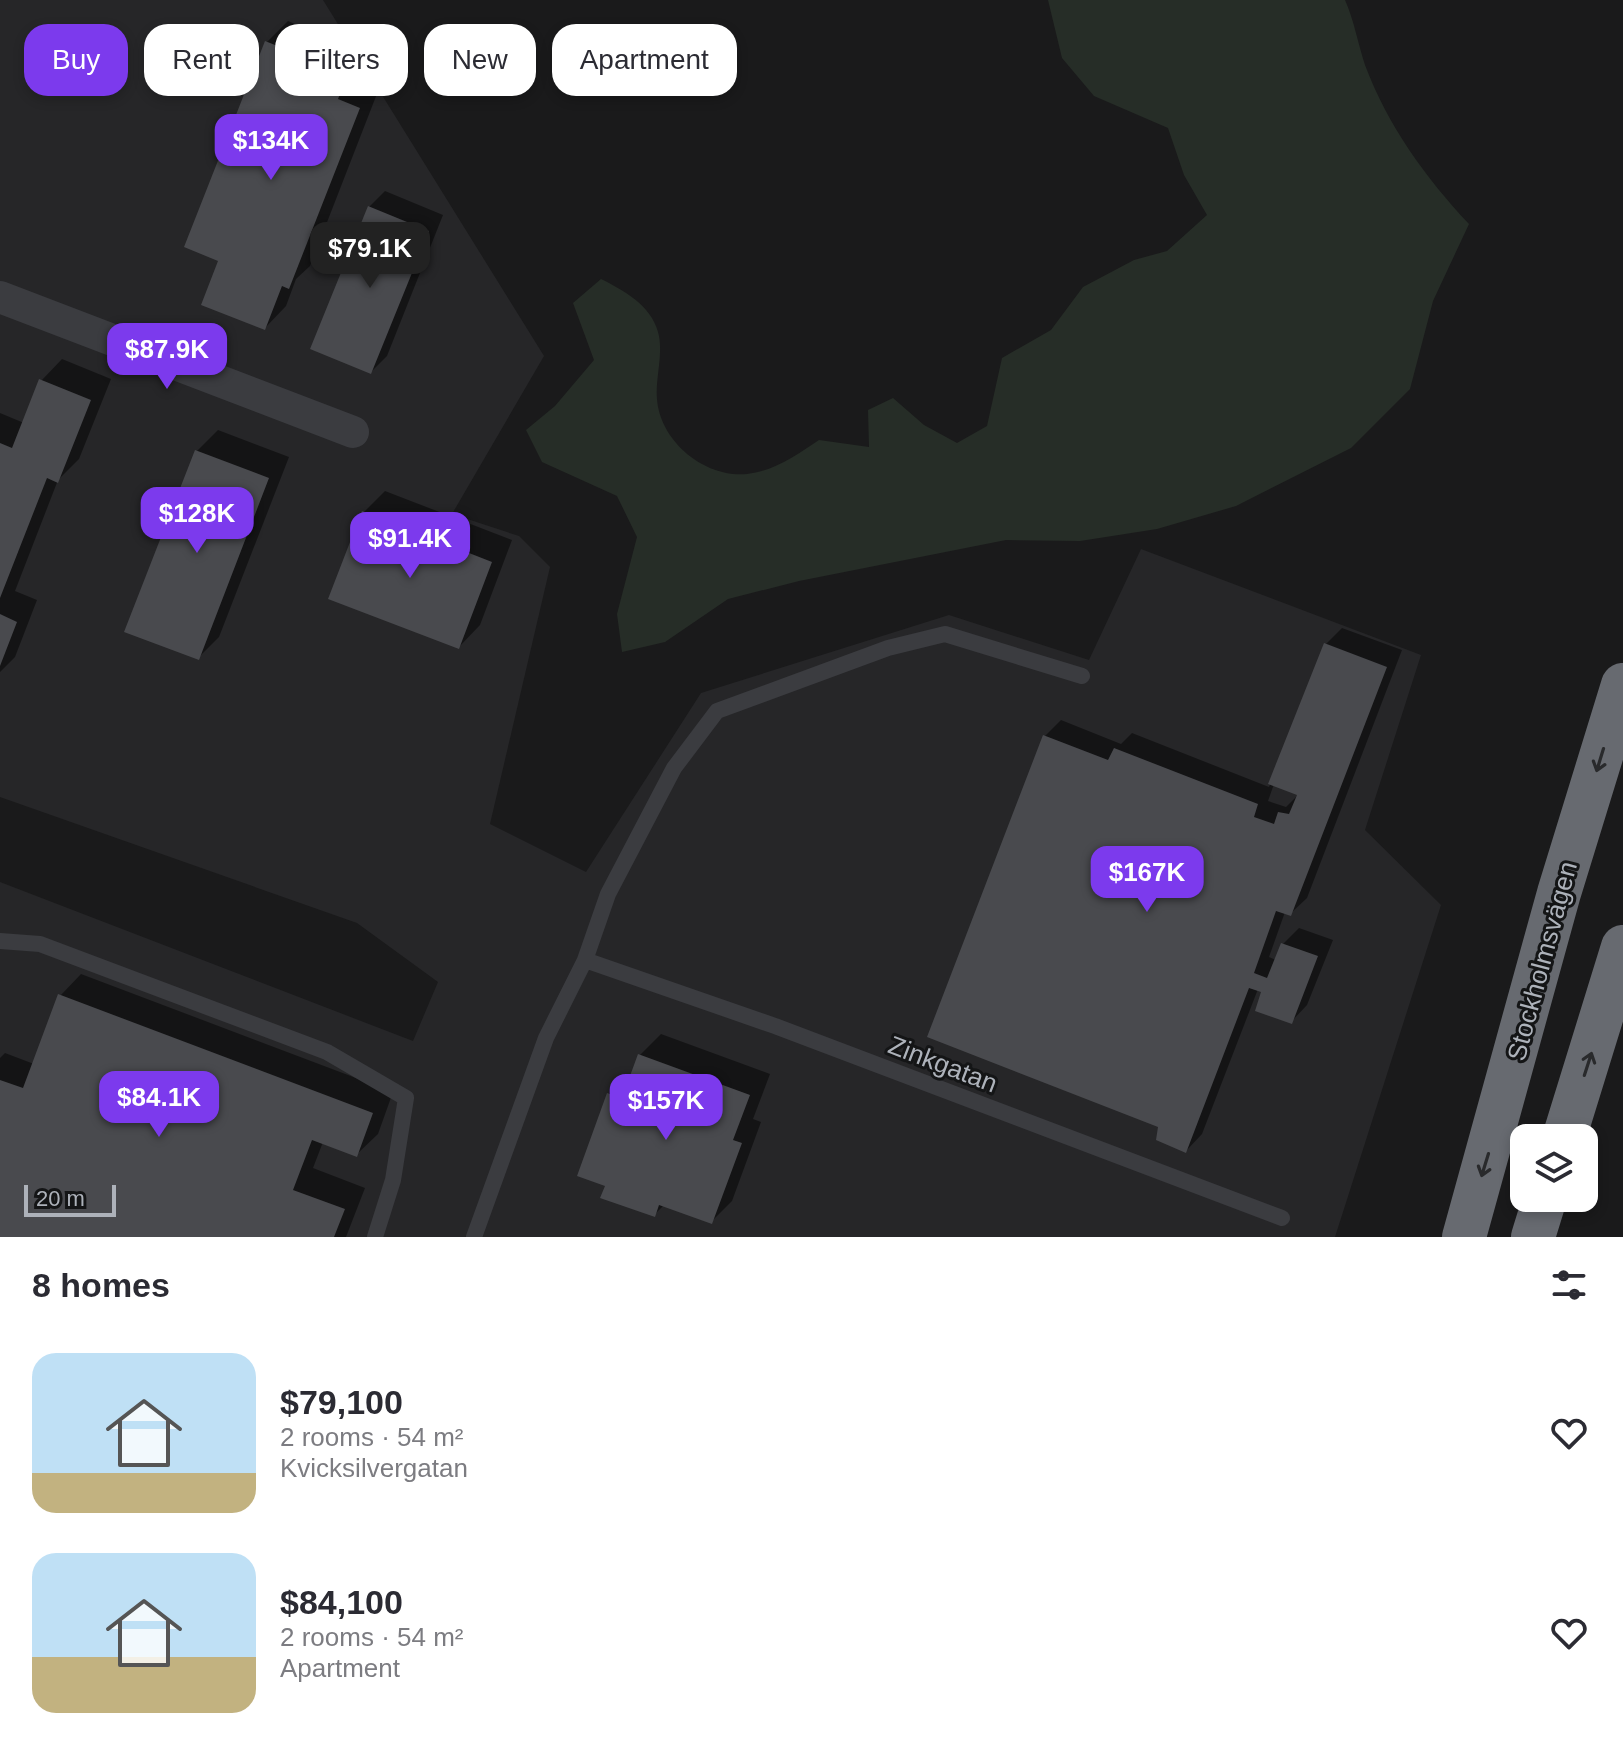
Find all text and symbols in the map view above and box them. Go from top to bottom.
chip: Buy [24,24,128,96]
chip: Rent [144,24,259,96]
chip: Filters [275,24,408,96]
chip: New [424,24,536,96]
chip: Apartment [552,24,737,96]
pin: $134K [215,114,327,182]
text: $134K [233,125,309,155]
pin: $79.1K [305,222,435,290]
text: $79.1K [328,233,412,263]
pin: $87.9K [102,323,232,391]
text: $87.9K [125,334,209,364]
pin: $128K [141,487,253,555]
text: $128K [159,498,235,528]
pin: $91.4K [345,512,475,580]
text: $91.4K [368,523,452,553]
one-way arrow [1592,747,1606,772]
pin: $167K [1091,846,1203,914]
text: $167K [1109,857,1185,887]
street label: Stockholmsvägen [1501,858,1583,1064]
street label: Zinkgatan [884,1030,1002,1098]
one-way arrow [1581,1051,1596,1076]
pin: $84.1K [94,1071,224,1139]
pin: $157K [610,1074,722,1142]
text: $84.1K [117,1082,201,1112]
text: $157K [628,1085,704,1115]
map controls [1510,1124,1598,1212]
button: layers [1510,1124,1598,1212]
one-way arrow [1477,1152,1492,1178]
scale bar [24,1181,116,1217]
text: 20 m [36,1186,85,1211]
icon: filters [1547,1263,1591,1307]
text: 8 homes [32,1266,170,1304]
text: $79,100 [280,1383,403,1421]
icon: home [96,1385,192,1481]
icon: heart [1547,1411,1591,1455]
text: 2 rooms · 54 m² [280,1422,464,1452]
text: Kvicksilvergatan [280,1453,468,1483]
text: $84,100 [280,1583,403,1621]
icon: home [96,1585,192,1681]
icon: heart [1547,1611,1591,1655]
text: 2 rooms · 54 m² [280,1622,464,1652]
text: Apartment [280,1653,400,1683]

